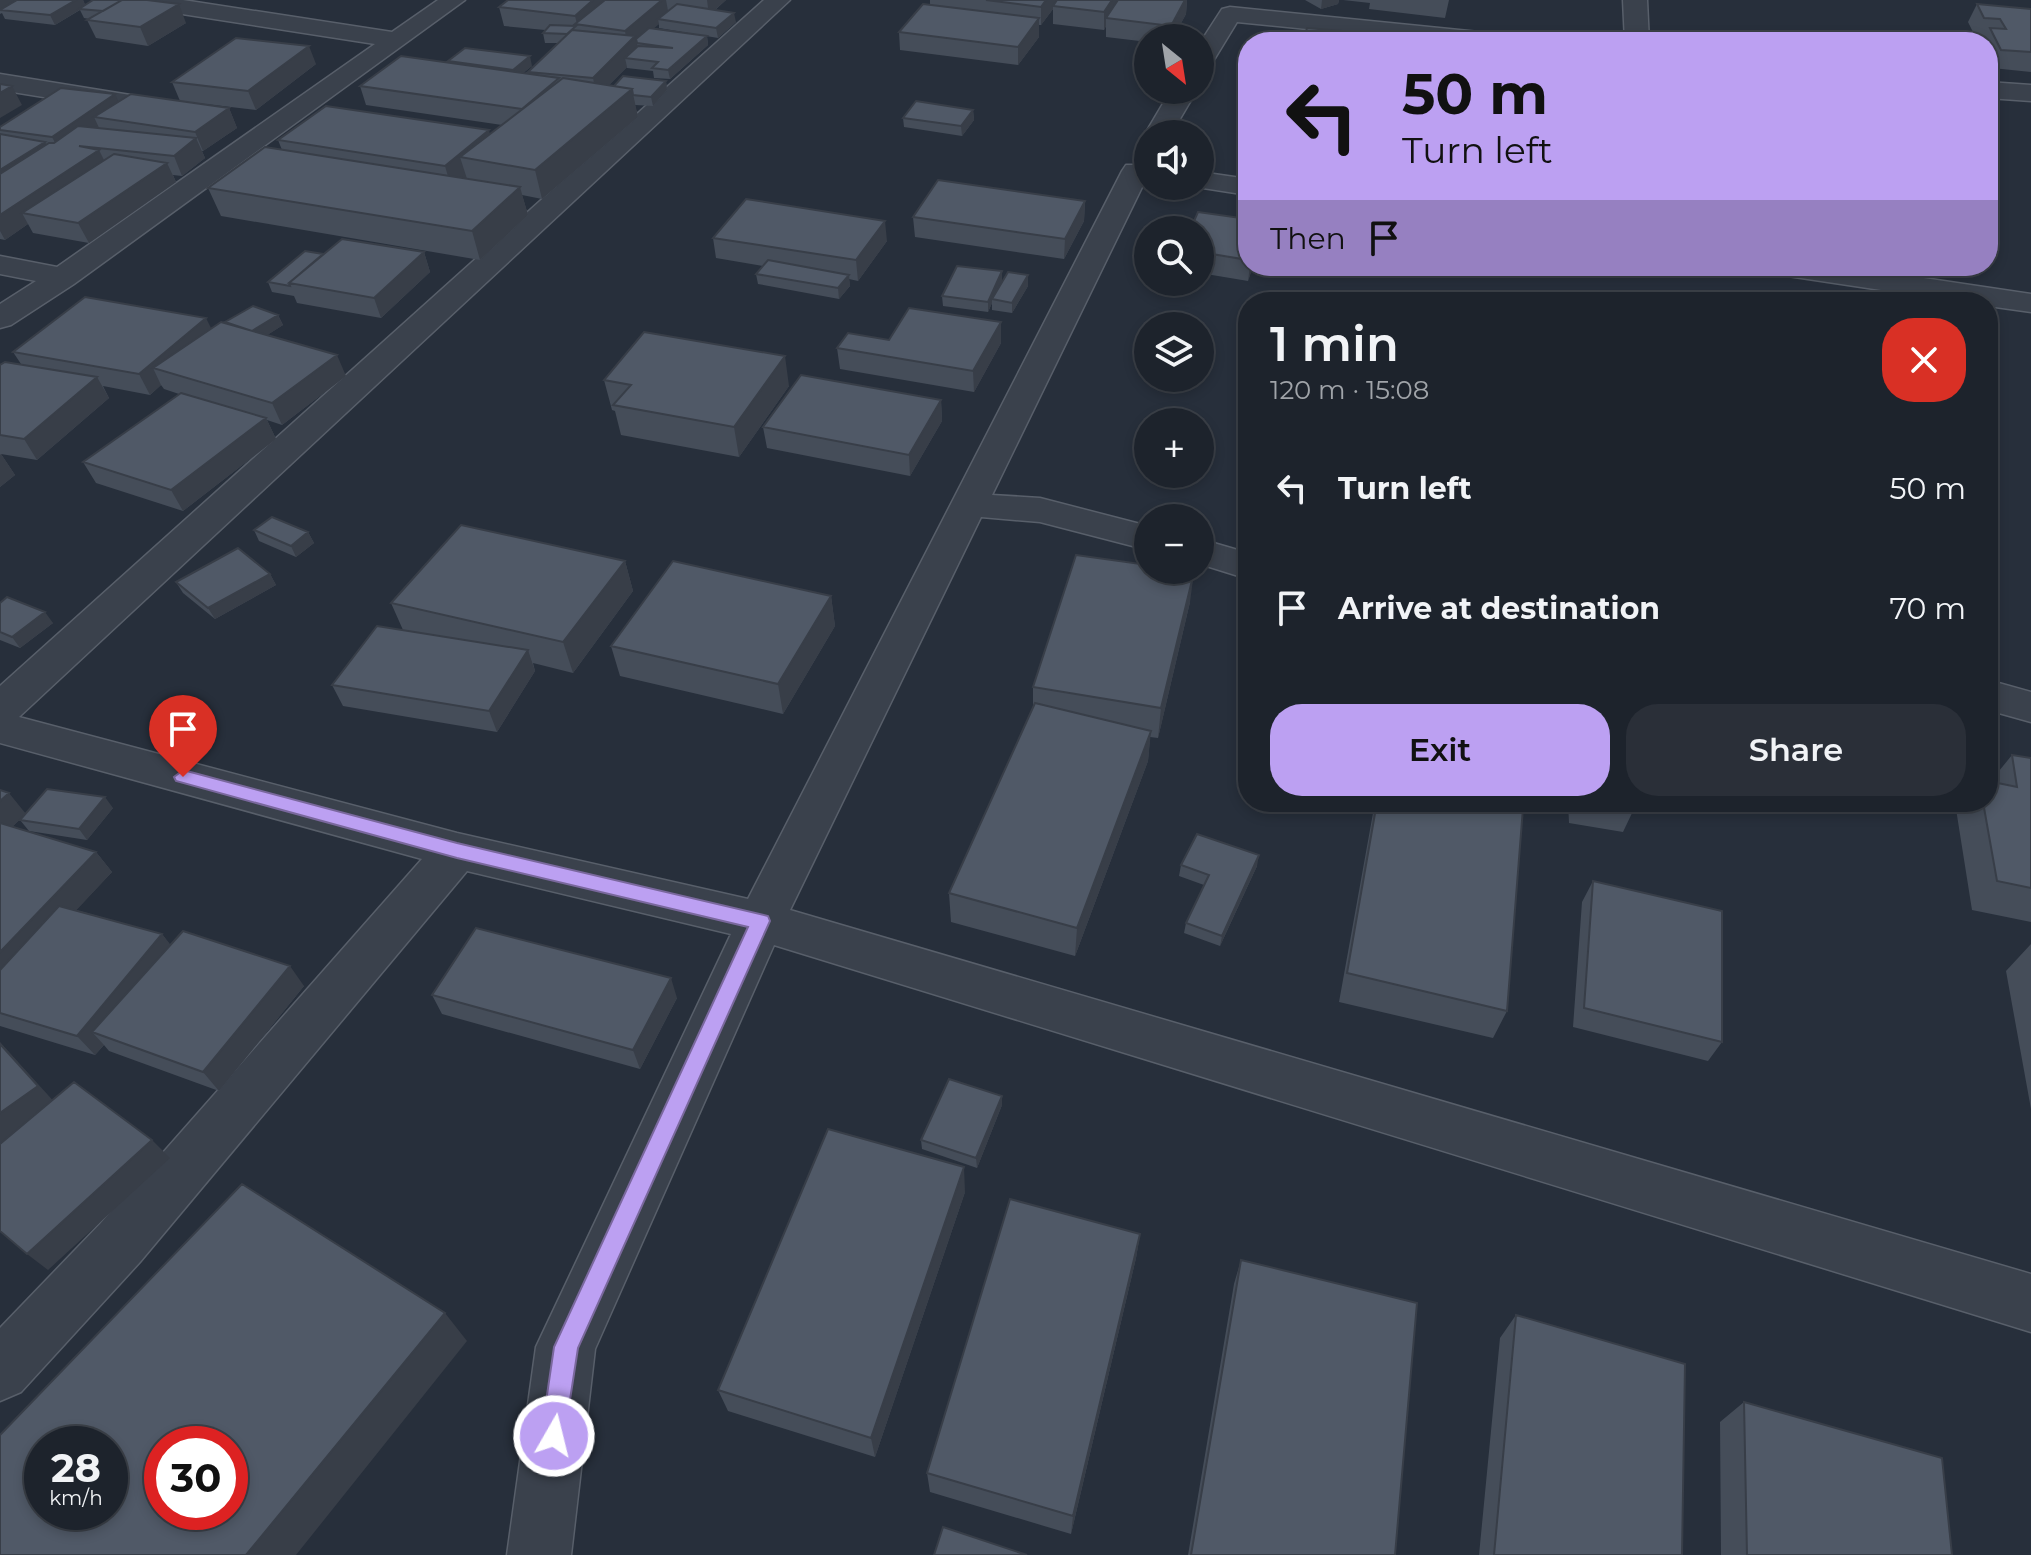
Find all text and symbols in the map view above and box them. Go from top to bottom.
north arrow [1134,24,1214,104]
map controls [1134,24,1214,584]
text: 50 m [1402,60,1548,128]
icon: left [1270,64,1374,168]
button: sound [1134,120,1214,200]
text: Turn left [1402,128,1553,172]
button: search [1134,216,1214,296]
icon: arrive [1362,216,1406,260]
text: Then [1270,220,1346,257]
button: layers [1134,312,1214,392]
text: 1 min [1270,315,1399,373]
button: close [1882,318,1966,402]
text: 120 m · 15:08 [1270,374,1429,406]
button: + [1134,408,1214,488]
icon: left [1270,466,1314,510]
text: Turn left [1338,470,1471,507]
text: 50 m [1889,470,1966,507]
button: − [1134,504,1214,584]
icon: arrive [1270,586,1314,630]
text: Arrive at destination [1338,590,1660,627]
text: 70 m [1889,590,1966,627]
pin [149,695,217,777]
button: Exit [1270,704,1610,796]
button: Share [1626,704,1966,796]
icon: arrive [161,707,205,751]
position arrow [512,1394,596,1478]
speed limit sign: 30 [144,1426,248,1530]
text: 28 [51,1443,101,1492]
text: km/h [49,1486,103,1510]

